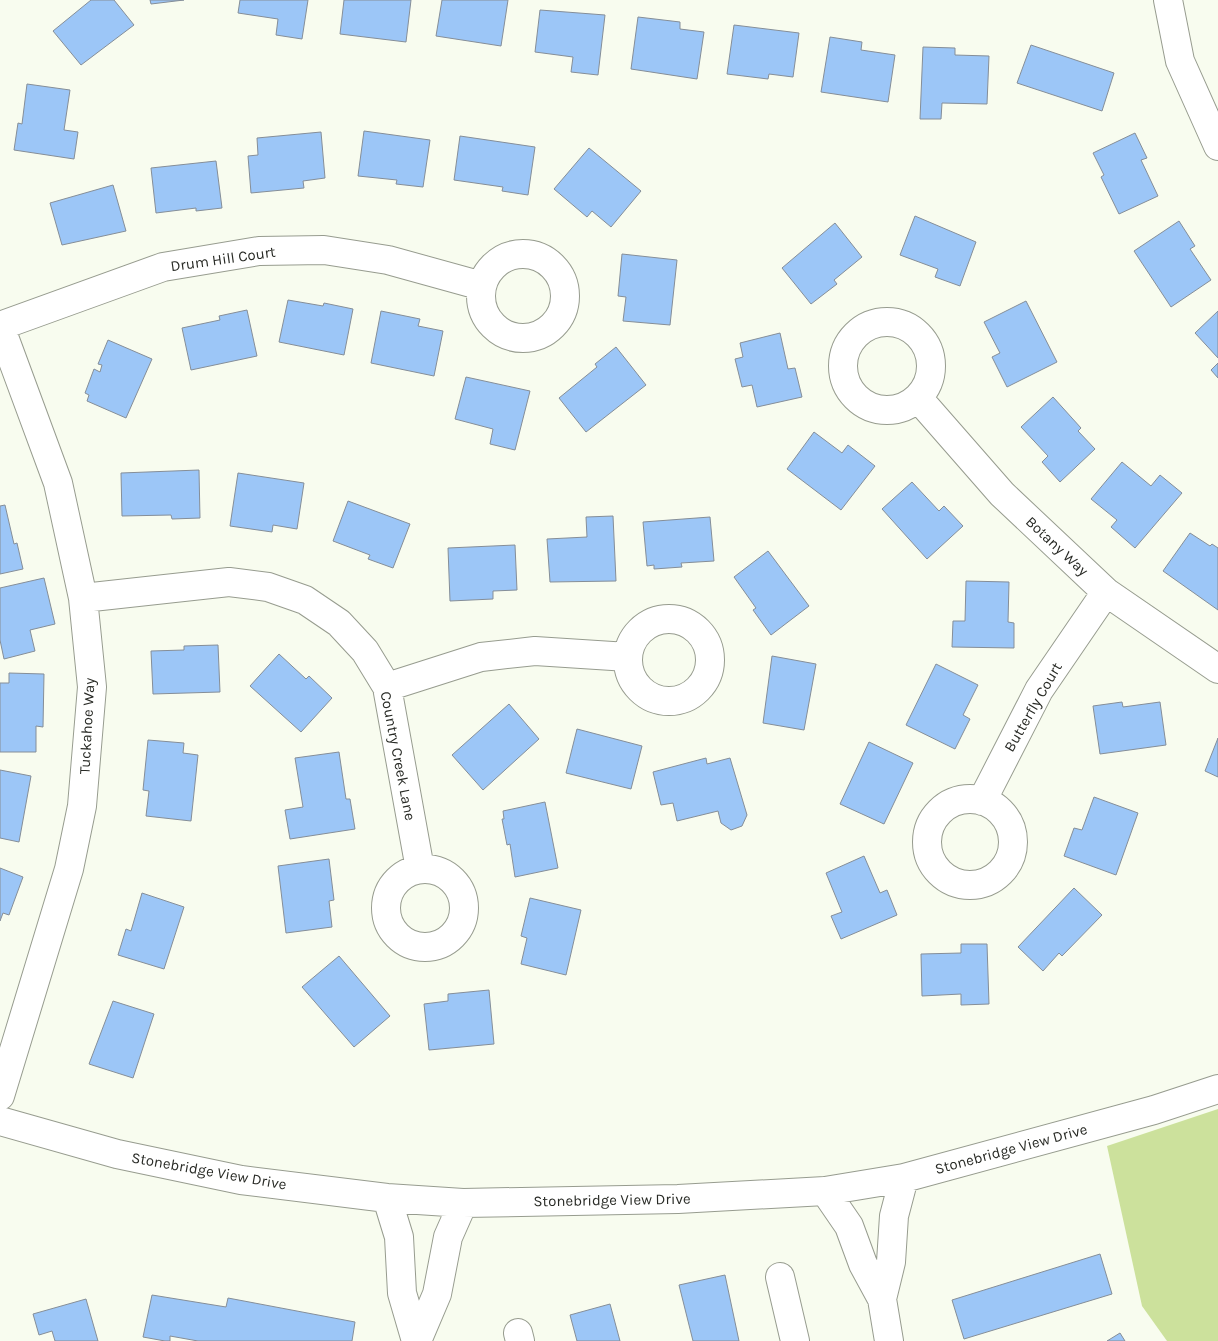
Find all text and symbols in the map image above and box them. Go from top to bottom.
street label: Drum Hill Court [169,243,277,275]
street label: Botany Way [1022,512,1092,580]
street label: Butterfly Court [1000,659,1066,755]
street label: Tuckahoe Way [75,677,99,775]
street label: Country Creek Lane [377,690,419,822]
street label: Stonebridge View Drive [933,1120,1089,1178]
street label: Stonebridge View Drive [130,1148,288,1194]
street label: Stonebridge View Drive [533,1190,691,1210]

